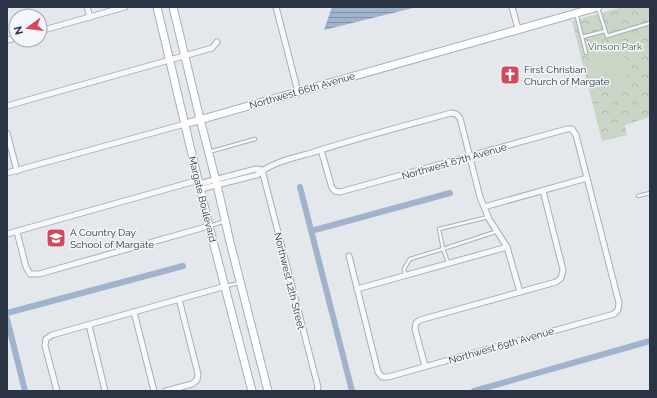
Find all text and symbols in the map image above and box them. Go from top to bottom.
north arrow [8,8,48,48]
text: N [11,25,26,36]
park label: Vinson Park [588,41,643,52]
church icon: First Christian Church of Margate [499,64,521,86]
place label: First Christian Church of Margate [524,64,610,87]
street label: Northwest 66th Avenue [248,70,356,111]
street label: Northwest 67th Avenue [400,141,508,182]
street label: Margate Boulevard [187,155,219,243]
school or university icon: A Country Day School of Margate [45,227,67,249]
place label: A Country Day School of Margate [70,227,154,250]
street label: Northwest 12th Street [272,231,307,331]
street label: Northwest 69th Avenue [447,325,555,366]

